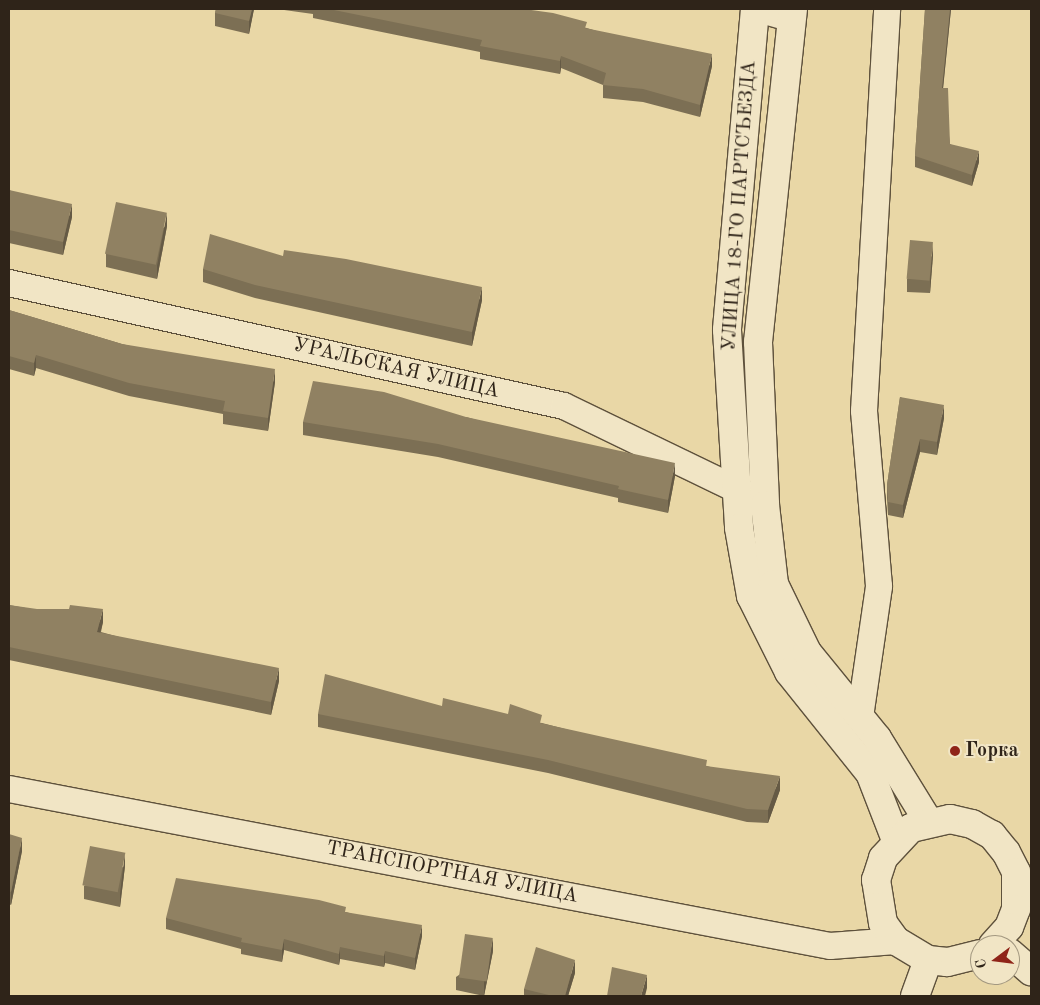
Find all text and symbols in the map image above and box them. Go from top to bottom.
street label: УЛИЦА 18-ГО ПАРТСЪЕЗДА [718,60,762,352]
street label: УРАЛЬСКАЯ УЛИЦА [290,334,502,404]
place label: Горка [965,739,1019,763]
marker: Горка [949,745,961,757]
street label: ТРАНСПОРТНАЯ УЛИЦА [324,837,580,909]
north arrow [970,935,1020,985]
text: С [974,957,989,970]

